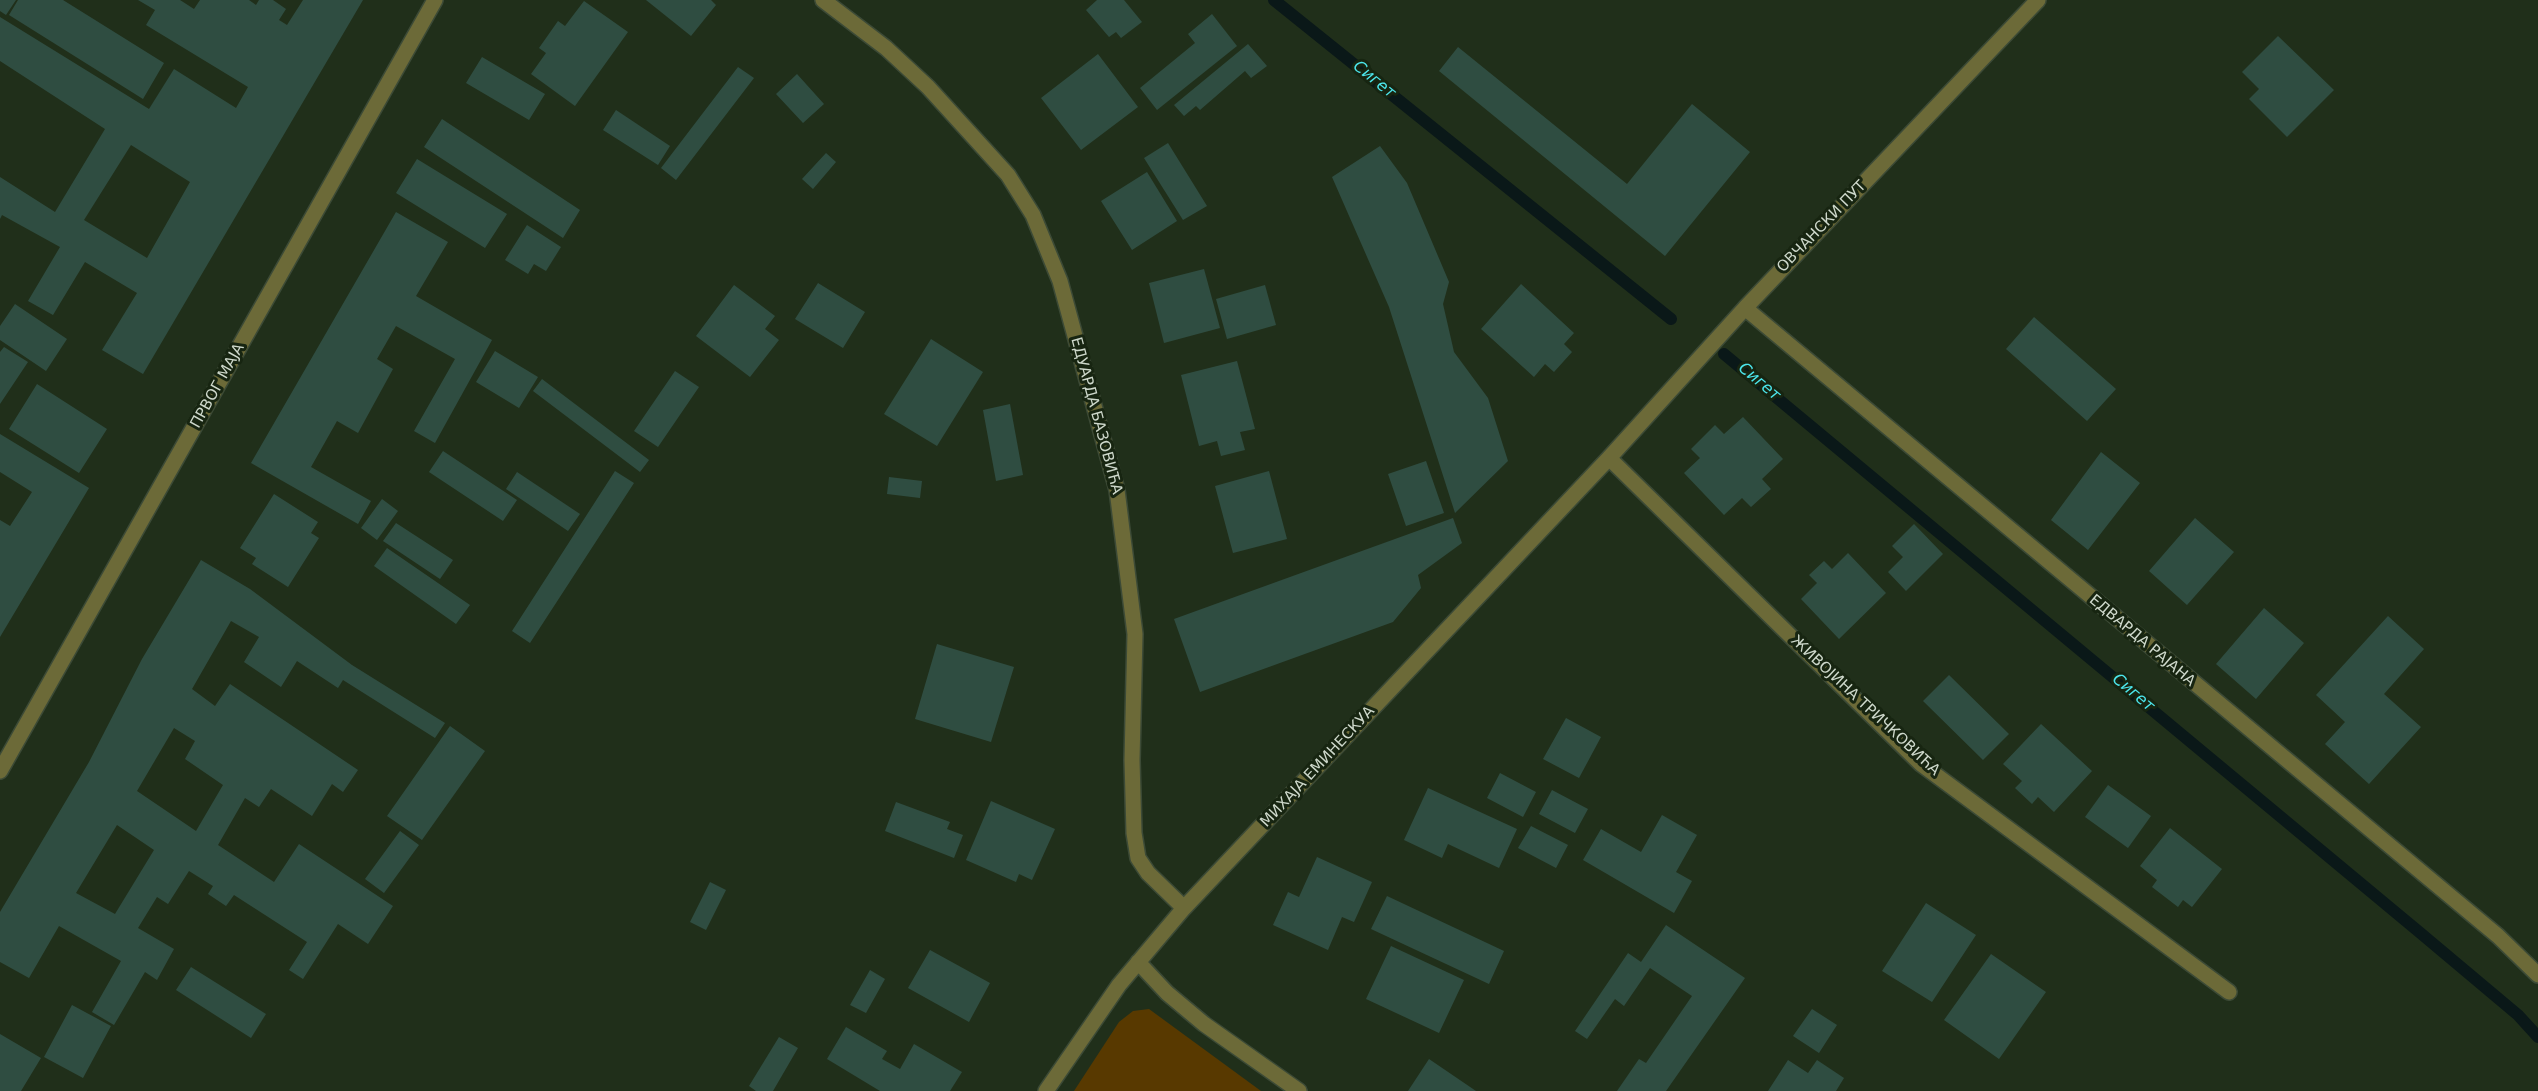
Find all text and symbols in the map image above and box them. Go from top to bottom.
water label: Сигет [1349,57,1399,103]
street label: ОВЧАНСКИ ПУТ [1774,177,1870,277]
street label: ЕДУАРДА БАЗОВИЋА [1066,335,1126,497]
street label: ПРВОГ МАЈА [187,340,249,432]
water label: Сигет [1734,359,1784,405]
street label: ЕДВАРДА РАЈАНА [2085,591,2199,691]
street label: ЖИВОЈИНА ТРИЧКОВИЋА [1787,632,1943,780]
water label: Сигет [2108,670,2158,716]
street label: МИХАЈА ЕМИНЕСКУА [1257,703,1379,831]

